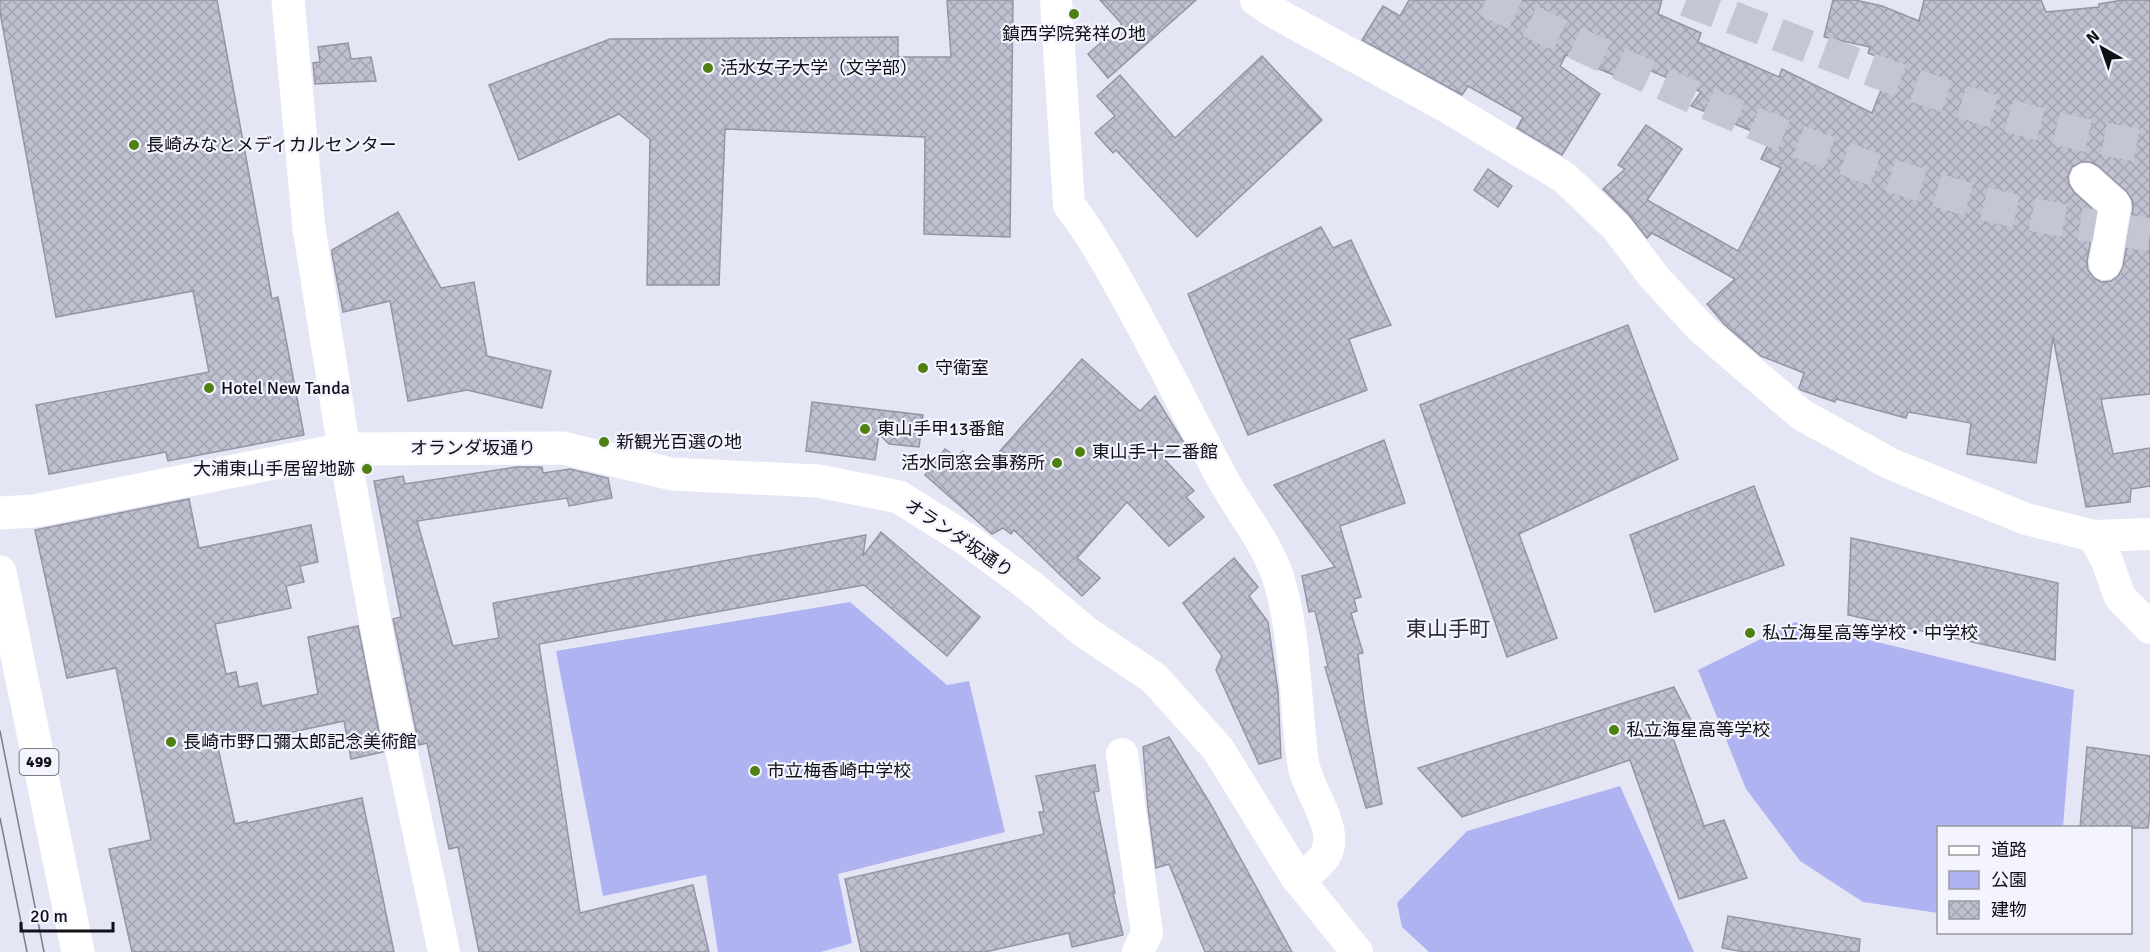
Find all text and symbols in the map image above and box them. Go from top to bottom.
marker: 鎮西学院発祥の地 [1067,7,1081,21]
north arrow [2072,18,2132,78]
place label: 鎮西学院発祥の地 [1002,23,1146,45]
text: N [2082,26,2104,49]
place label: 活水女子大学（文学部） [720,57,918,79]
marker: 活水女子大学（文学部） [701,61,715,75]
place label: 長崎みなとメディカルセンター [146,134,397,156]
marker: 長崎みなとメディカルセンター [127,138,141,152]
place label: 守衛室 [935,357,989,379]
marker: 守衛室 [916,361,930,375]
place label: Hotel New Tanda [221,377,350,399]
marker: Hotel New Tanda [202,381,216,395]
place label: 東山手甲13番館 [877,418,1004,440]
marker: 東山手甲13番館 [858,422,872,436]
place label: 新観光百選の地 [616,431,742,453]
marker: 新観光百選の地 [597,435,611,449]
street label: オランダ坂通り [410,437,536,459]
place label: 東山手十二番館 [1092,441,1218,463]
marker: 東山手十二番館 [1073,445,1087,459]
place label: 活水同窓会事務所 [901,452,1045,474]
marker: 活水同窓会事務所 [1050,456,1064,470]
place label: 大浦東山手居留地跡 [193,458,355,480]
marker: 大浦東山手居留地跡 [360,462,374,476]
street label: オランダ坂通り [901,494,1017,582]
district label: 東山手町 [1406,616,1490,642]
place label: 私立海星高等学校・中学校 [1762,622,1978,644]
marker: 私立海星高等学校・中学校 [1743,626,1757,640]
place label: 私立海星高等学校 [1626,719,1770,741]
marker: 私立海星高等学校 [1607,723,1621,737]
place label: 長崎市野口彌太郎記念美術館 [183,731,417,753]
marker: 長崎市野口彌太郎記念美術館 [164,735,178,749]
road number: 499 [20,749,58,775]
place label: 市立梅香崎中学校 [767,760,911,782]
marker: 市立梅香崎中学校 [748,764,762,778]
legend [1937,826,2132,934]
text: 道路 [1991,839,2027,861]
text: 公園 [1991,869,2027,891]
scale bar [21,895,112,933]
text: 建物 [1991,899,2027,921]
text: 20 m [30,905,68,927]

